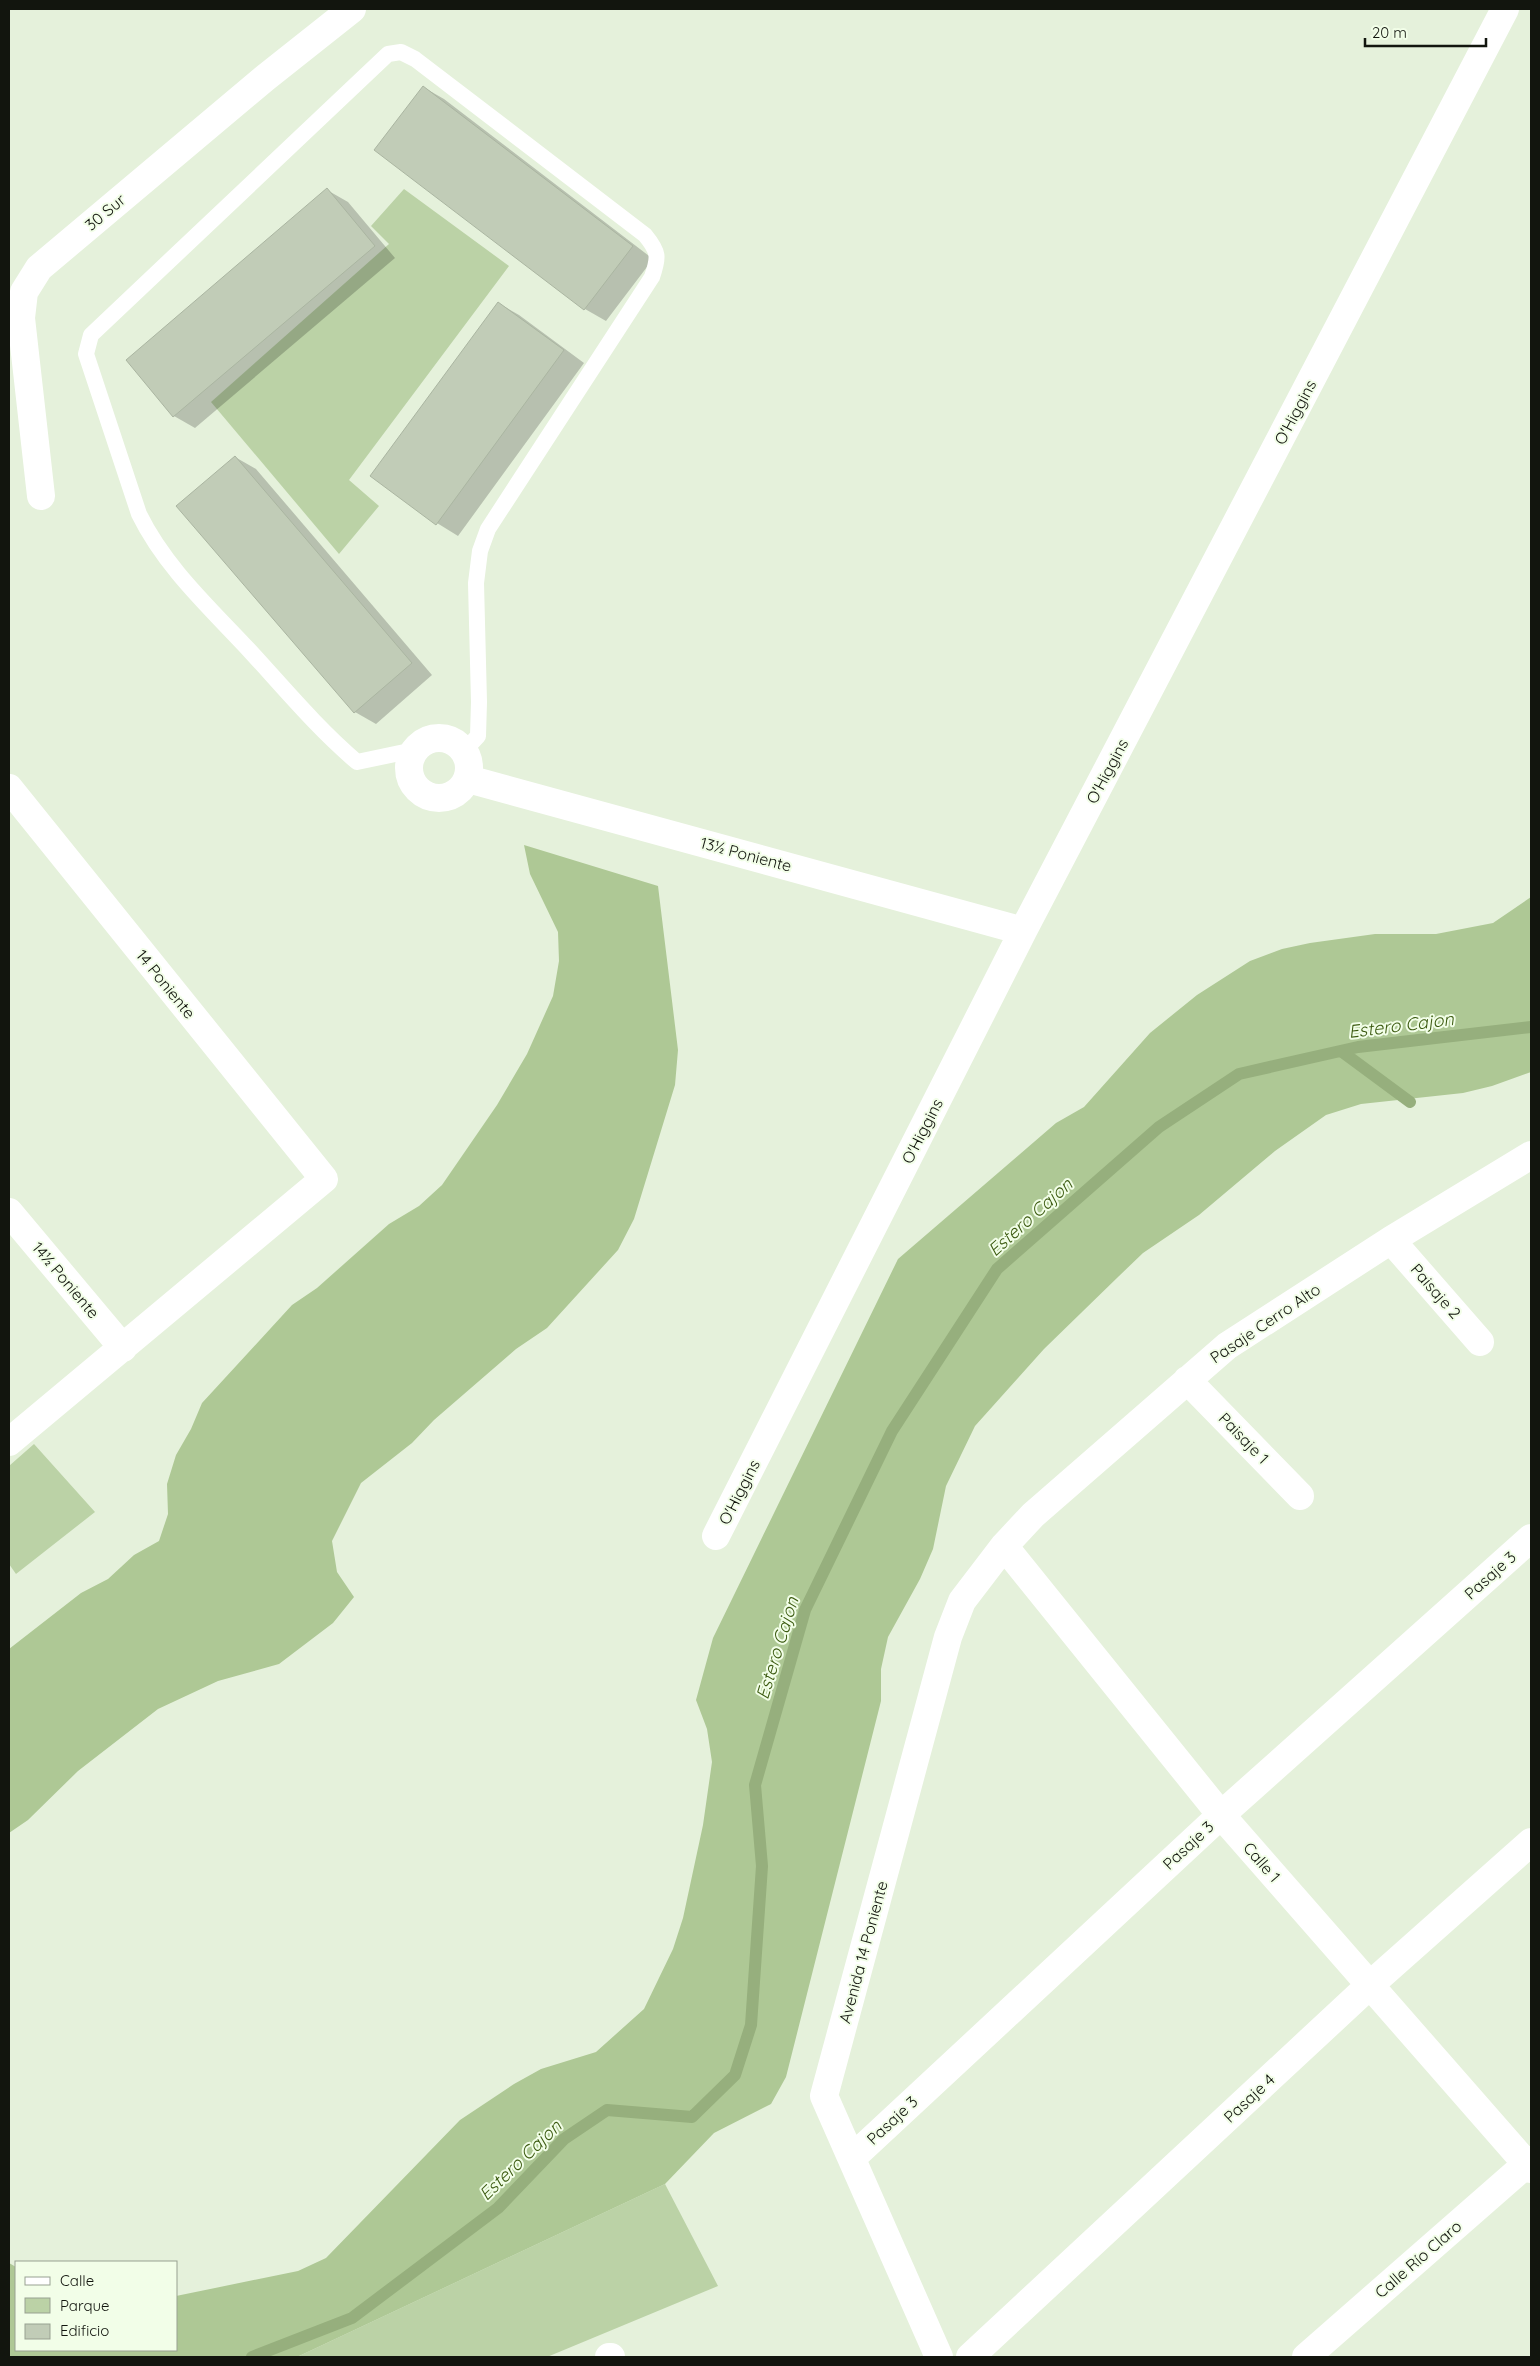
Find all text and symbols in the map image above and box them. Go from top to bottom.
scale bar [1365,15,1486,47]
text: 20 m [1372,23,1407,42]
street label: 30 Sur [81,189,129,235]
street label: O'Higgins [1270,376,1320,448]
street label: O'Higgins [1082,735,1132,807]
street label: 13½ Poniente [698,832,794,876]
street label: 14 Poniente [132,946,200,1022]
water label: Estero Cajon [1347,1007,1456,1043]
street label: O'Higgins [897,1095,947,1167]
water label: Estero Cajon [983,1173,1078,1261]
street label: 14½ Poniente [28,1238,104,1322]
street label: Paisaje 2 [1407,1259,1465,1323]
street label: Pasaje Cerro Alto [1206,1279,1324,1367]
street label: Paisaje 1 [1215,1408,1273,1468]
street label: O'Higgins [714,1456,764,1528]
street label: Pasaje 3 [1460,1547,1520,1603]
water label: Estero Cajon [751,1593,804,1702]
street label: Pasaje 3 [1158,1816,1218,1874]
street label: Calle 1 [1239,1838,1285,1886]
street label: Avenida 14 Poniente [834,1879,892,2025]
street label: Pasaje 4 [1219,2069,1279,2127]
street label: Pasaje 3 [862,2091,922,2149]
water label: Estero Cajon [474,2115,567,2205]
street label: Calle Río Claro [1371,2216,1465,2302]
legend [15,2261,178,2351]
text: Calle [60,2271,94,2290]
text: Parque [60,2296,110,2315]
text: Edificio [60,2321,109,2340]

